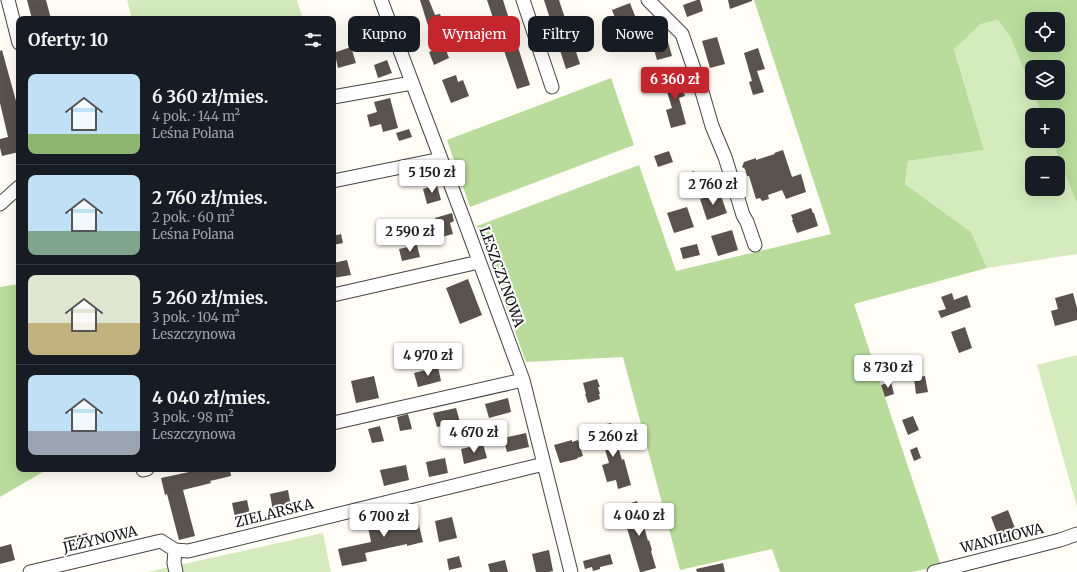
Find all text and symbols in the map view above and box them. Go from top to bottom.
map controls [1025,12,1065,196]
button: locate [1025,12,1065,52]
chip: Kupno [348,16,420,52]
chip: Wynajem [428,16,520,52]
chip: Filtry [528,16,594,52]
chip: Nowe [602,16,668,52]
text: Oferty: 10 [28,29,108,51]
icon: filters [302,29,324,51]
button: layers [1025,60,1065,100]
pin: 6 360 zł [634,67,716,101]
text: 6 360 zł [650,71,700,88]
text: 6 360 zł/mies. [152,86,268,108]
icon: home [60,90,108,138]
text: 4 pok. · 144 m² [152,108,240,125]
button: + [1025,108,1065,148]
text: Leśna Polana [152,125,234,142]
button: − [1025,156,1065,196]
pin: 5 150 zł [391,160,473,194]
text: 5 150 zł [408,164,456,181]
pin: 2 760 zł [672,172,754,206]
text: 2 760 zł [688,176,738,193]
text: 2 760 zł/mies. [152,187,268,209]
icon: home [60,191,108,239]
text: 2 pok. · 60 m² [152,209,235,226]
pin: 2 590 zł [369,219,451,253]
text: 2 590 zł [385,223,435,240]
street label: LESZCZYNOWA [475,224,529,330]
text: Leśna Polana [152,226,234,243]
text: 5 260 zł/mies. [152,287,268,309]
icon: home [60,291,108,339]
text: 3 pok. · 104 m² [152,309,240,326]
text: Leszczynowa [152,326,236,343]
pin: 4 970 zł [387,343,469,377]
text: 4 970 zł [403,347,453,364]
pin: 8 730 zł [847,355,929,389]
text: 8 730 zł [863,359,913,376]
text: 4 040 zł/mies. [152,387,271,409]
icon: home [60,391,108,439]
text: 3 pok. · 98 m² [152,409,234,426]
pin: 4 670 zł [433,420,515,454]
text: 4 670 zł [449,424,499,441]
pin: 5 260 zł [572,424,654,458]
text: Leszczynowa [152,426,236,443]
text: 5 260 zł [588,428,638,445]
street label: ZIELARSKA [233,495,315,531]
pin: 4 040 zł [598,503,680,537]
pin: 6 700 zł [343,504,425,538]
text: 4 040 zł [613,507,665,524]
text: 6 700 zł [359,508,409,525]
street label: WANILIOWA [958,519,1045,557]
street label: JEŻYNOWA [60,522,139,557]

